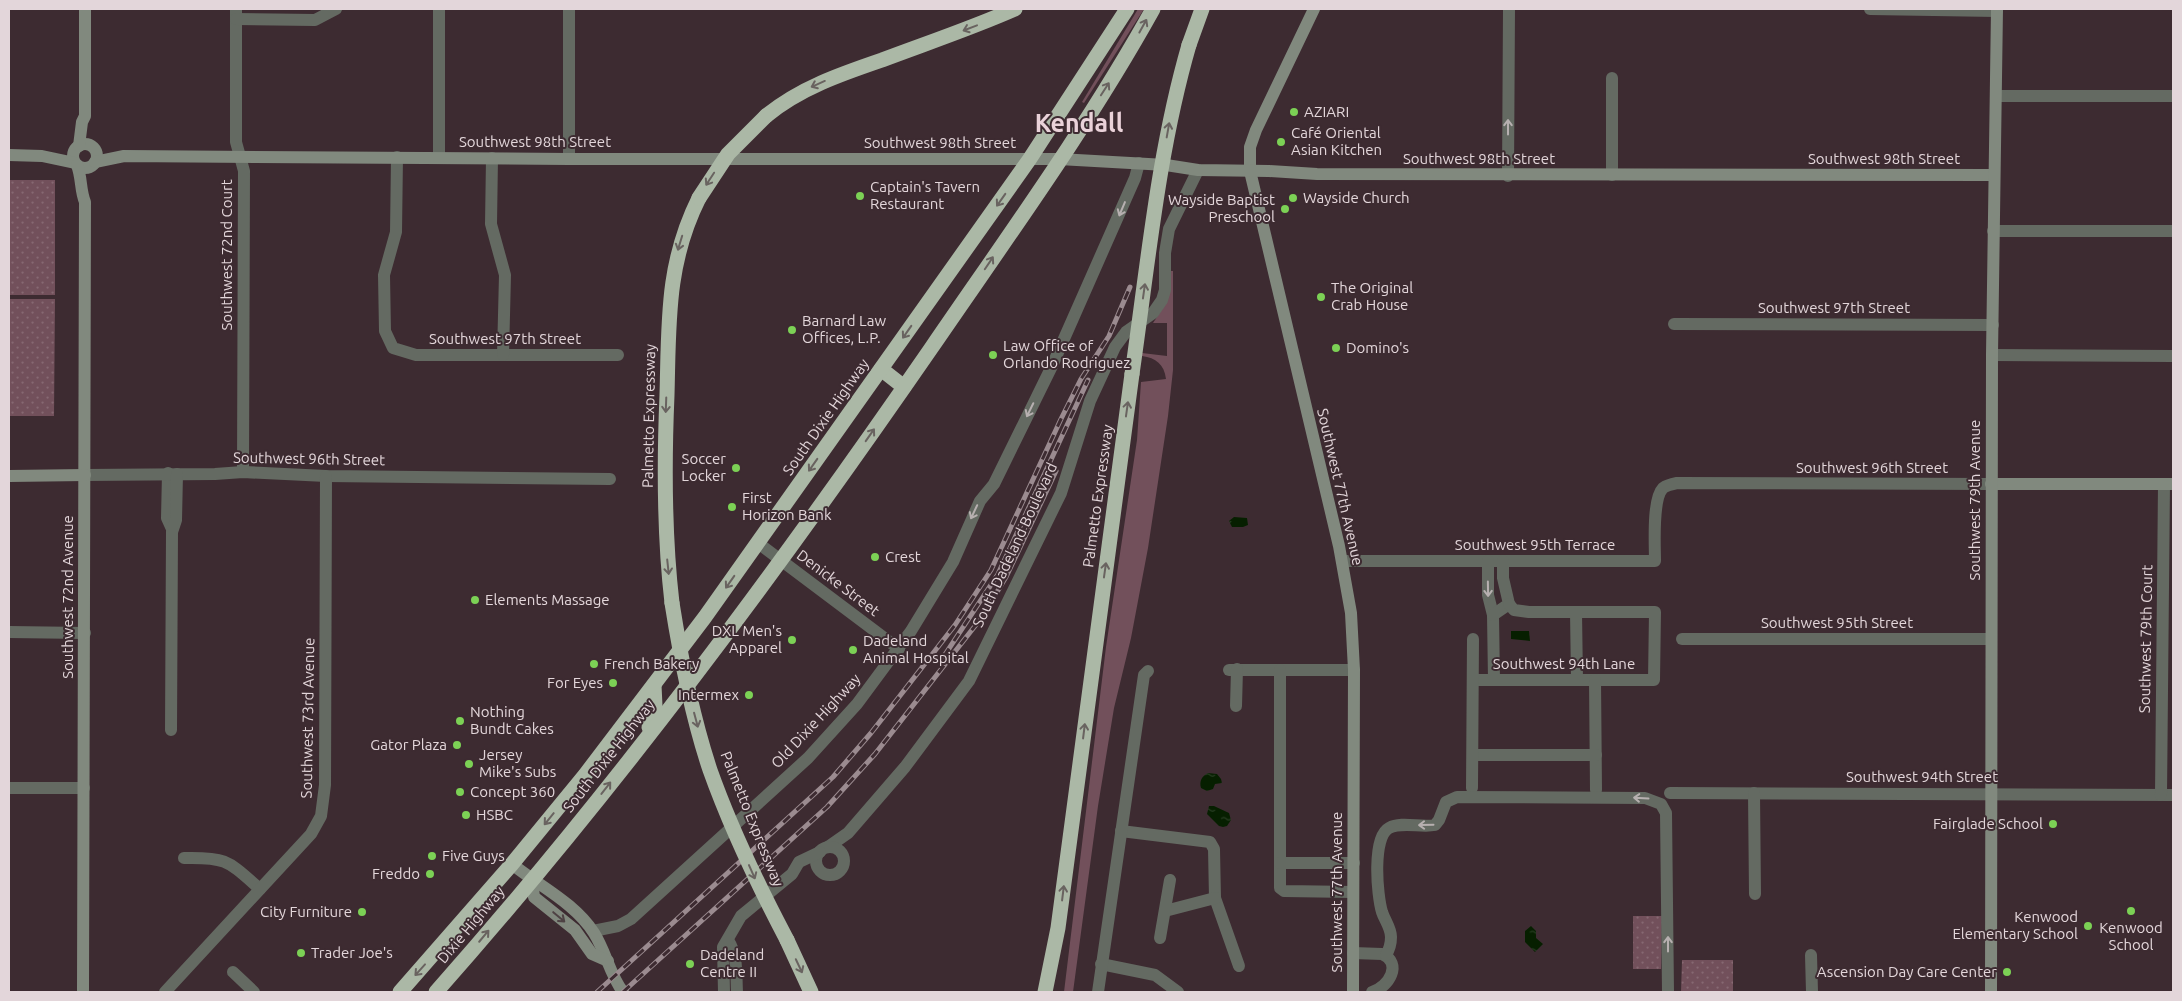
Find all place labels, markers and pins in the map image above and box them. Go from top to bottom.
place label: AZIARI [1304,103,1349,120]
marker: AZIARI [1288,106,1300,118]
place label: Café Oriental Asian Kitchen [1291,124,1382,158]
marker: Café Oriental Asian Kitchen [1275,136,1287,148]
place label: Captain's Tavern Restaurant [870,178,980,212]
place label: Wayside Church [1303,189,1410,206]
marker: Captain's Tavern Restaurant [854,190,866,202]
place label: Wayside Baptist Preschool [1168,191,1275,225]
marker: Wayside Church [1287,192,1299,204]
marker: Wayside Baptist Preschool [1279,203,1291,215]
place label: The Original Crab House [1331,279,1413,313]
marker: The Original Crab House [1315,291,1327,303]
place label: Barnard Law Offices, L.P. [802,312,886,346]
marker: Barnard Law Offices, L.P. [786,324,798,336]
place label: Law Office of Orlando Rodriguez [1003,337,1130,371]
place label: Domino's [1346,339,1409,356]
marker: Domino's [1330,342,1342,354]
marker: Law Office of Orlando Rodriguez [987,349,999,361]
place label: Soccer Locker [681,450,726,484]
marker: Soccer Locker [730,462,742,474]
place label: First Horizon Bank [742,489,832,523]
marker: First Horizon Bank [726,501,738,513]
place label: Crest [885,548,921,565]
marker: Crest [869,551,881,563]
place label: Elements Massage [485,591,610,608]
marker: Elements Massage [469,594,481,606]
place label: DXL Men's Apparel [712,622,782,656]
place label: Dadeland Animal Hospital [863,632,969,666]
marker: DXL Men's Apparel [786,634,798,646]
marker: Dadeland Animal Hospital [847,644,859,656]
place label: French Bakery [604,655,699,672]
marker: French Bakery [588,658,600,670]
place label: For Eyes [547,674,603,691]
marker: For Eyes [607,677,619,689]
place label: Intermex [678,686,739,703]
marker: Intermex [743,689,755,701]
place label: Nothing Bundt Cakes [470,703,554,737]
marker: Nothing Bundt Cakes [454,715,466,727]
place label: Gator Plaza [370,736,447,753]
marker: Gator Plaza [451,739,463,751]
place label: Jersey Mike's Subs [479,746,556,780]
marker: Jersey Mike's Subs [463,758,475,770]
place label: Concept 360 [470,783,555,800]
marker: Concept 360 [454,786,466,798]
place label: HSBC [476,806,513,823]
marker: HSBC [460,809,472,821]
place label: Fairglade School [1933,815,2043,832]
marker: Fairglade School [2047,818,2059,830]
place label: Five Guys [442,847,505,864]
marker: Five Guys [426,850,438,862]
place label: Freddo [372,865,420,882]
marker: Freddo [424,868,436,880]
place label: City Furniture [260,903,352,920]
marker: Kenwood School [2125,905,2137,917]
marker: City Furniture [356,906,368,918]
place label: Kenwood Elementary School [1952,908,2078,942]
place label: Kenwood School [2099,919,2163,953]
marker: Kenwood Elementary School [2082,920,2094,932]
place label: Trader Joe's [311,944,393,961]
place label: Dadeland Centre II [700,946,764,980]
marker: Trader Joe's [295,947,307,959]
marker: Dadeland Centre II [684,958,696,970]
place label: Ascension Day Care Center [1817,963,1997,980]
marker: Ascension Day Care Center [2001,966,2013,978]

